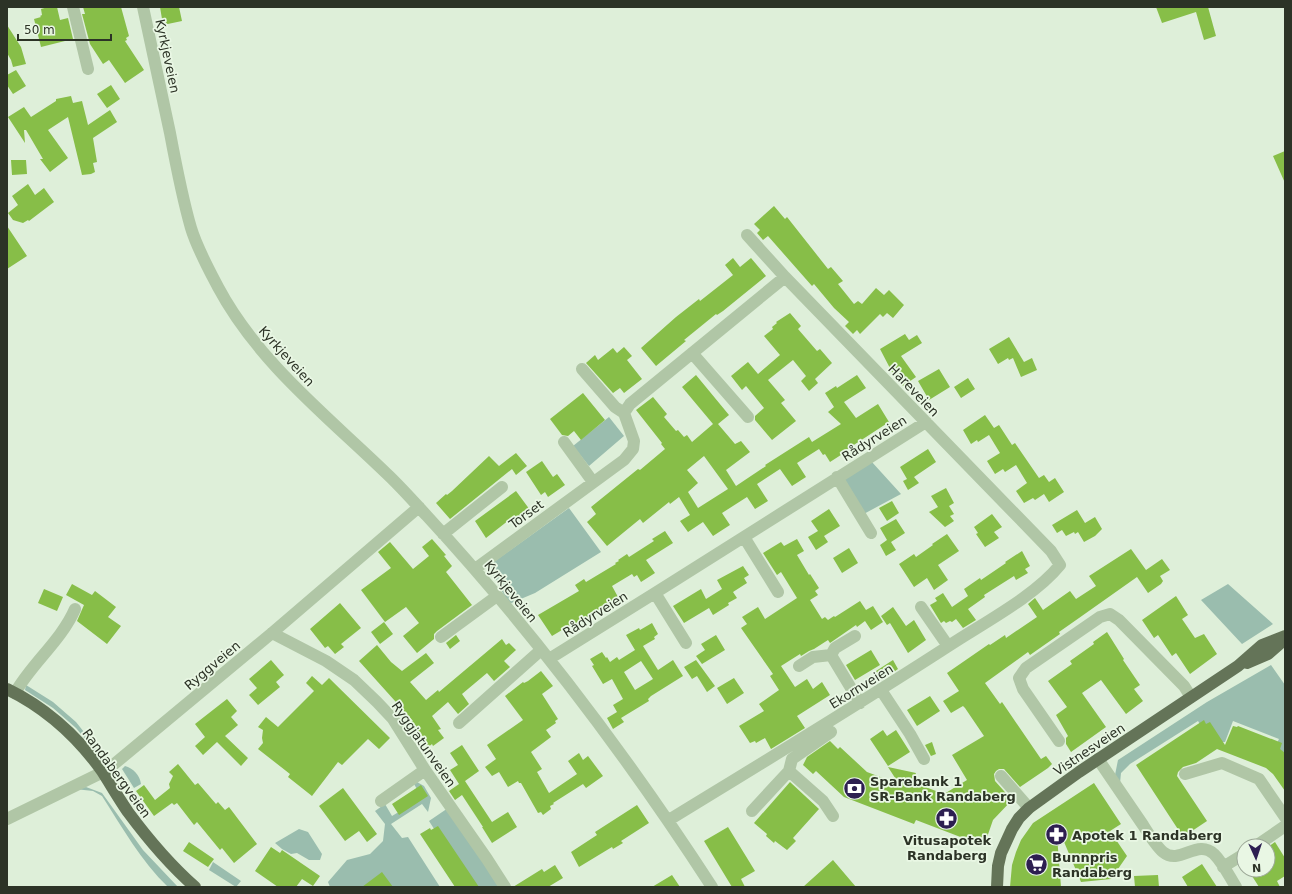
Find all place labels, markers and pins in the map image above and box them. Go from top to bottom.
place label: Sparebank 1 SR-Bank Randaberg [870,774,1016,804]
bank icon: Sparebank 1 SR-Bank Randaberg [841,775,867,801]
pharmacy icon: Vitusapotek Randaberg [934,805,960,831]
pharmacy icon: Apotek 1 Randaberg [1043,822,1069,848]
place label: Apotek 1 Randaberg [1072,828,1222,843]
place label: Vitusapotek Randaberg [903,833,991,863]
place label: Bunnpris Randaberg [1052,850,1132,880]
supermarket icon: Bunnpris Randaberg [1023,851,1049,877]

